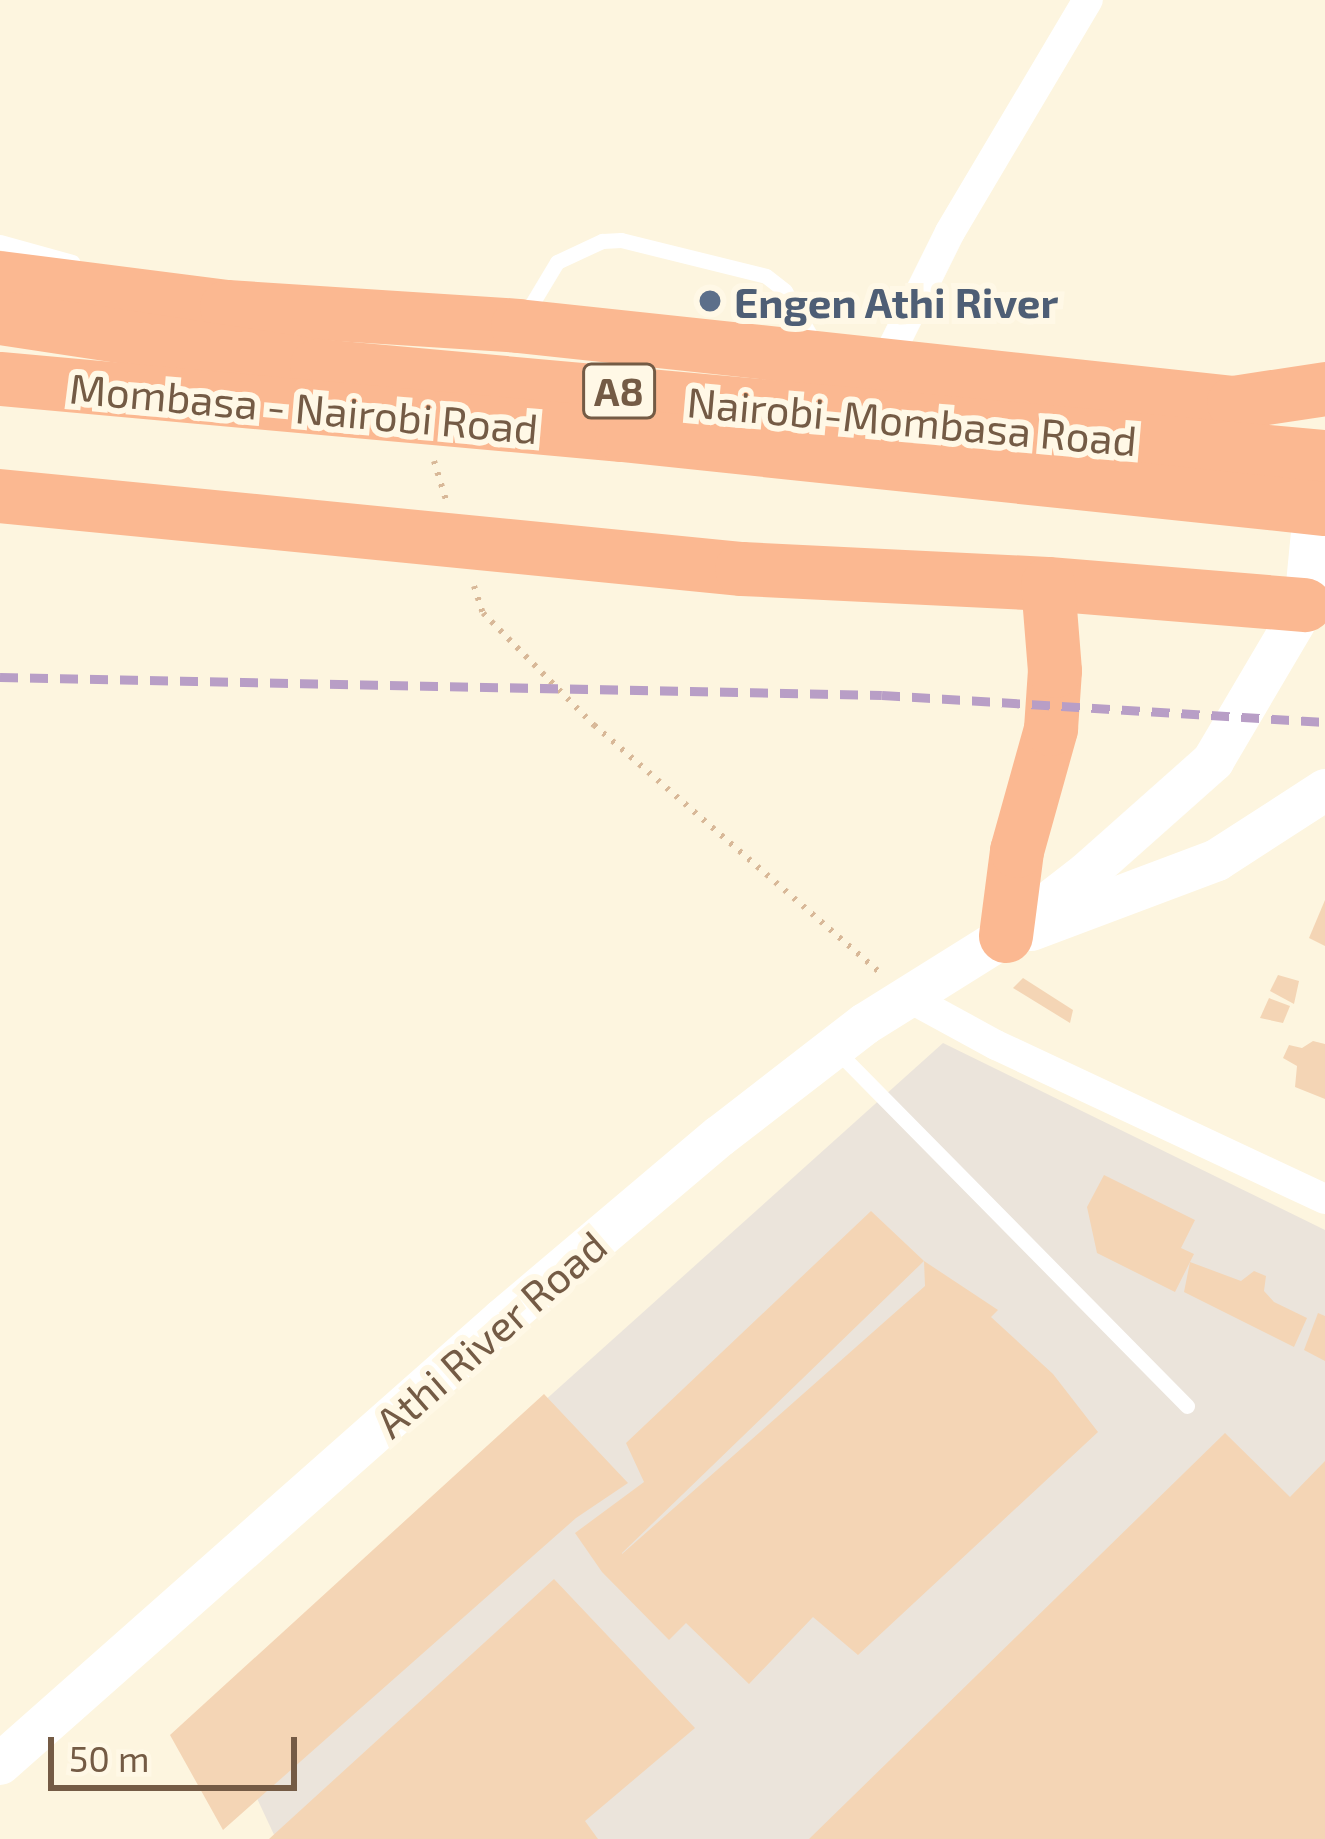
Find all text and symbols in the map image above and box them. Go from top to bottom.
place label: Engen Athi River [734,276,1059,326]
marker: Engen Athi River [697,288,723,314]
road number: A8 [580,358,658,424]
street label: Mombasa - Nairobi Road [68,361,540,453]
street label: Nairobi-Mombasa Road [685,375,1139,465]
street label: Athi River Road [364,1219,616,1447]
scale bar [54,1713,303,1787]
text: 50 m [69,1736,150,1779]

